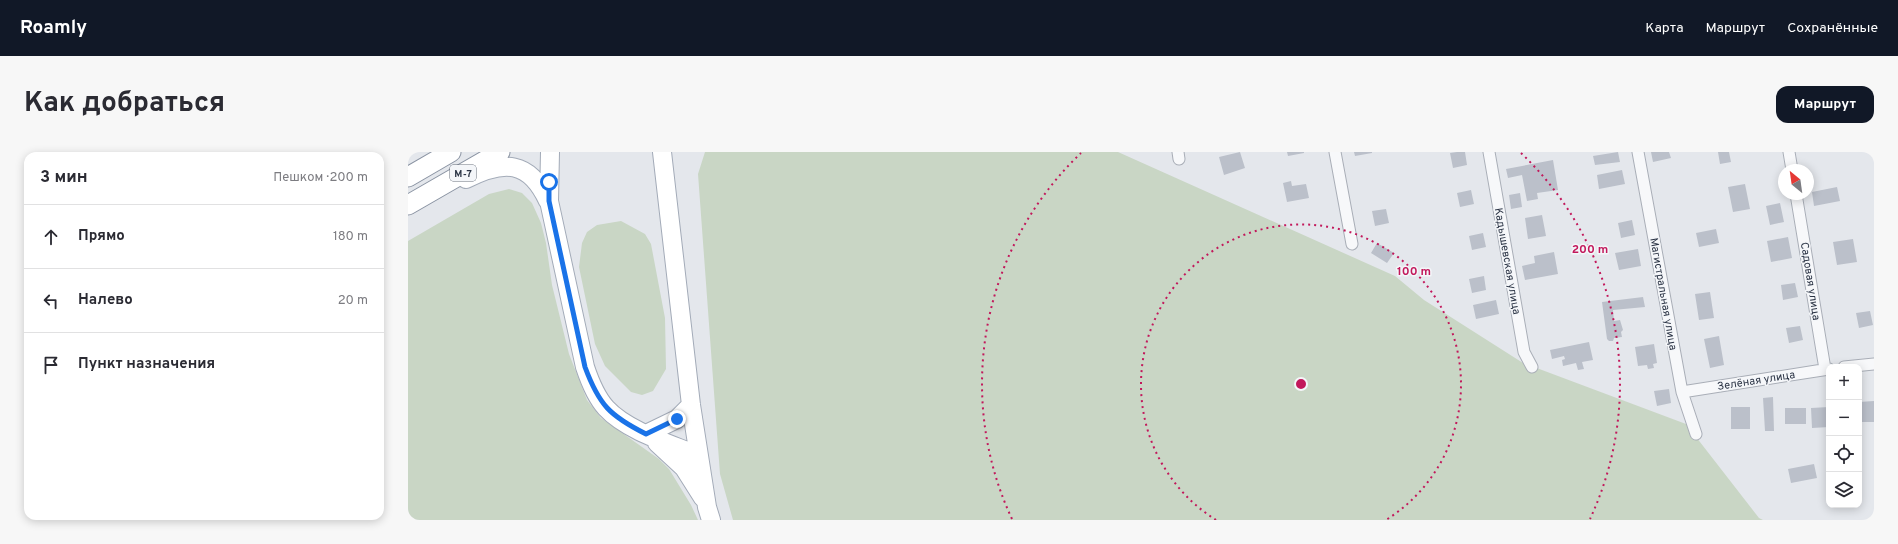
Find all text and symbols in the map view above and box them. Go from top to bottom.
text: Roamly [20,16,87,40]
text: Карта [1645,20,1684,37]
text: Маршрут [1706,20,1765,37]
text: Сохранённые [1787,20,1878,37]
text: Как добраться [24,86,225,122]
button: Маршрут [1776,86,1874,123]
north arrow [1778,164,1814,200]
road number: М-7 [450,165,476,181]
text: 3 мин [40,167,88,189]
text: Пешком · 200 m [273,170,368,186]
route start [540,173,558,191]
street label: Кадышевская улица [1491,207,1523,316]
icon: ahead [40,226,62,248]
text: Прямо [78,227,125,246]
text: 180 m [333,229,368,245]
street label: Магистральная улица [1646,237,1680,352]
street label: Садовая улица [1797,241,1823,321]
text: 200 m [1572,242,1608,258]
text: 100 m [1397,264,1431,280]
icon: left [40,290,62,312]
text: Налево [78,291,133,310]
text: 20 m [338,293,368,309]
icon: arrive [40,354,62,376]
text: Пункт назначения [78,355,215,374]
map controls [1826,364,1862,508]
button: + [1826,364,1862,400]
street label: Зелёная улица [1716,368,1796,394]
centre of rings [1294,377,1308,391]
button: − [1826,400,1862,436]
route end [668,410,686,428]
button: locate [1826,436,1862,472]
button: layers [1826,472,1862,508]

